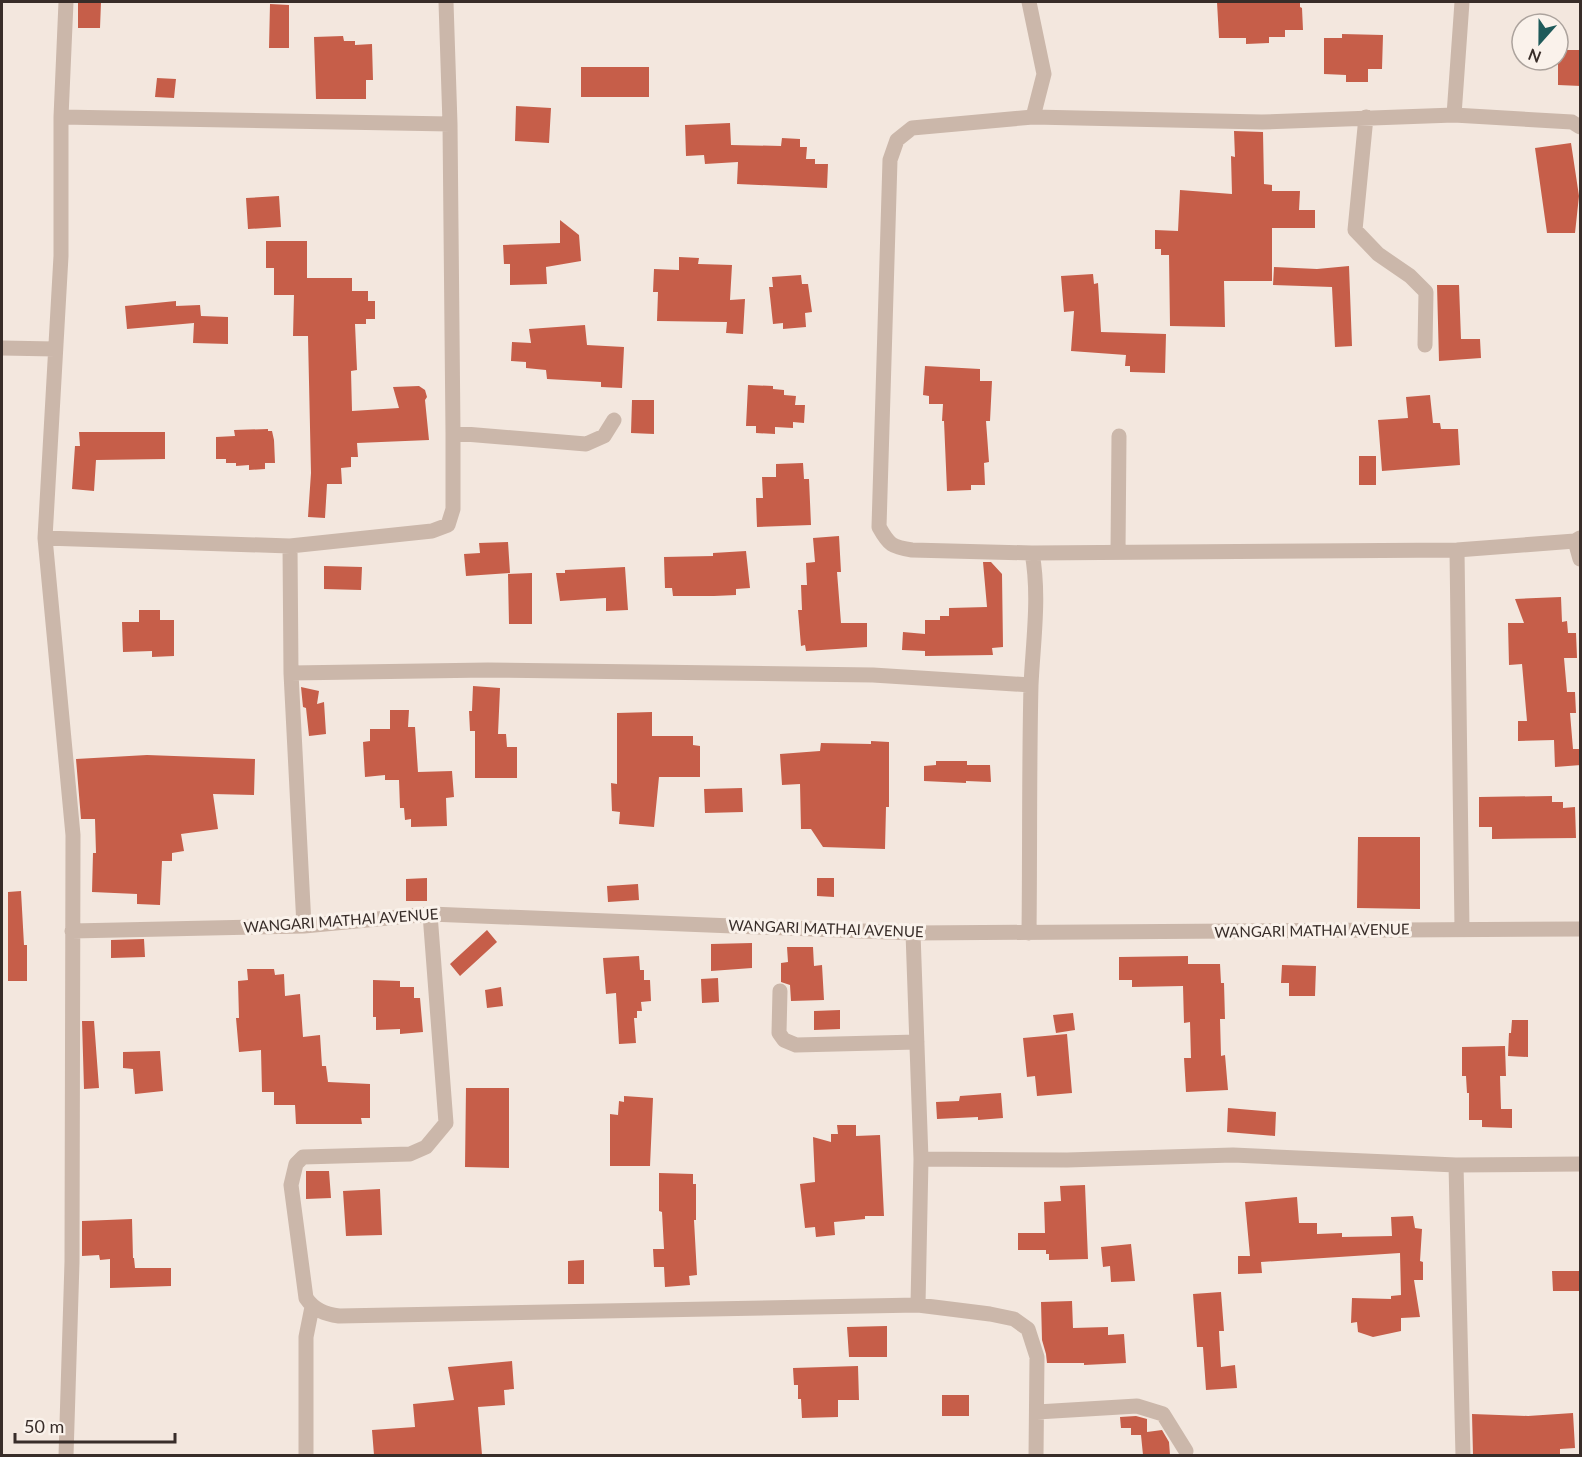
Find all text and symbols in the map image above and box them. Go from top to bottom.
north arrow [1510,12,1570,72]
text: N [1525,45,1544,68]
street label: WANGARI MATHAI AVENUE [243,904,439,936]
street label: WANGARI MATHAI AVENUE [728,916,924,940]
street label: WANGARI MATHAI AVENUE [1214,919,1410,941]
scale bar [15,1406,176,1444]
text: 50 m [24,1415,64,1437]

